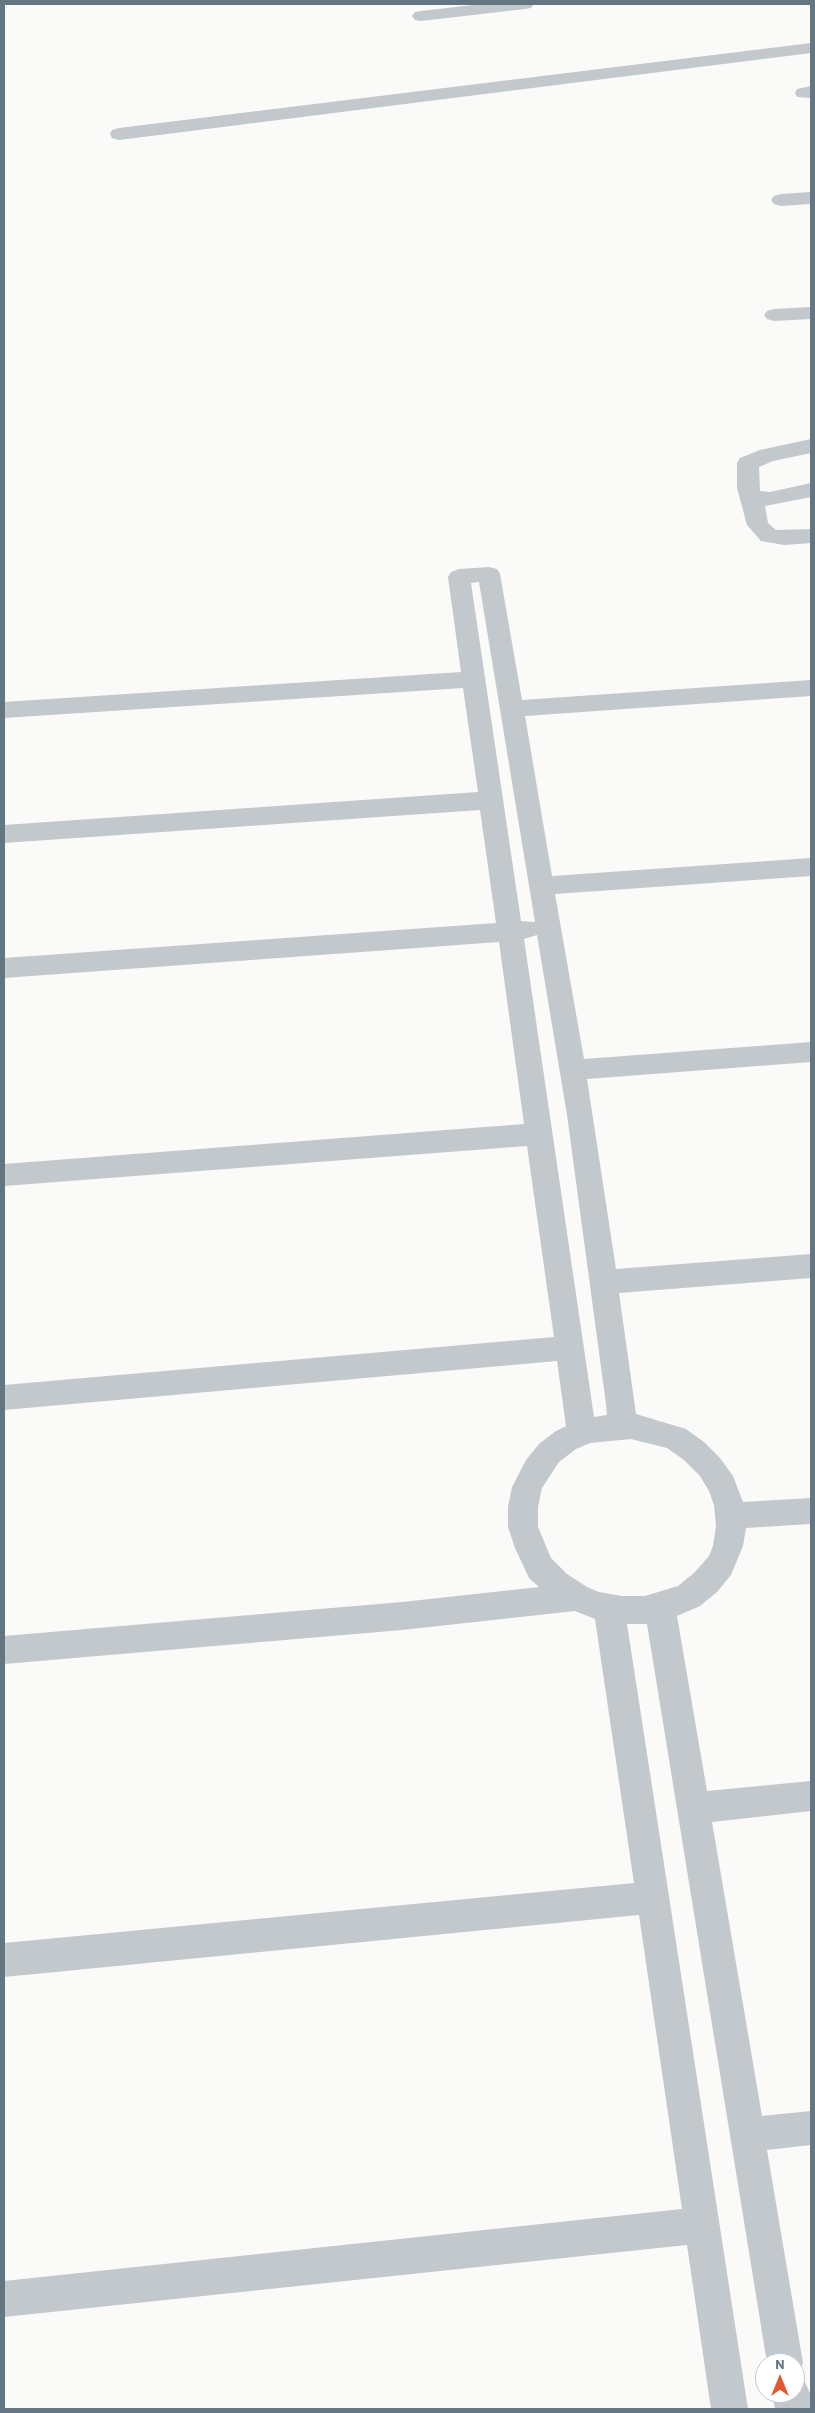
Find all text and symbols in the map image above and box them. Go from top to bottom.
north arrow [755,2353,805,2403]
text: N [775,2355,785,2372]

